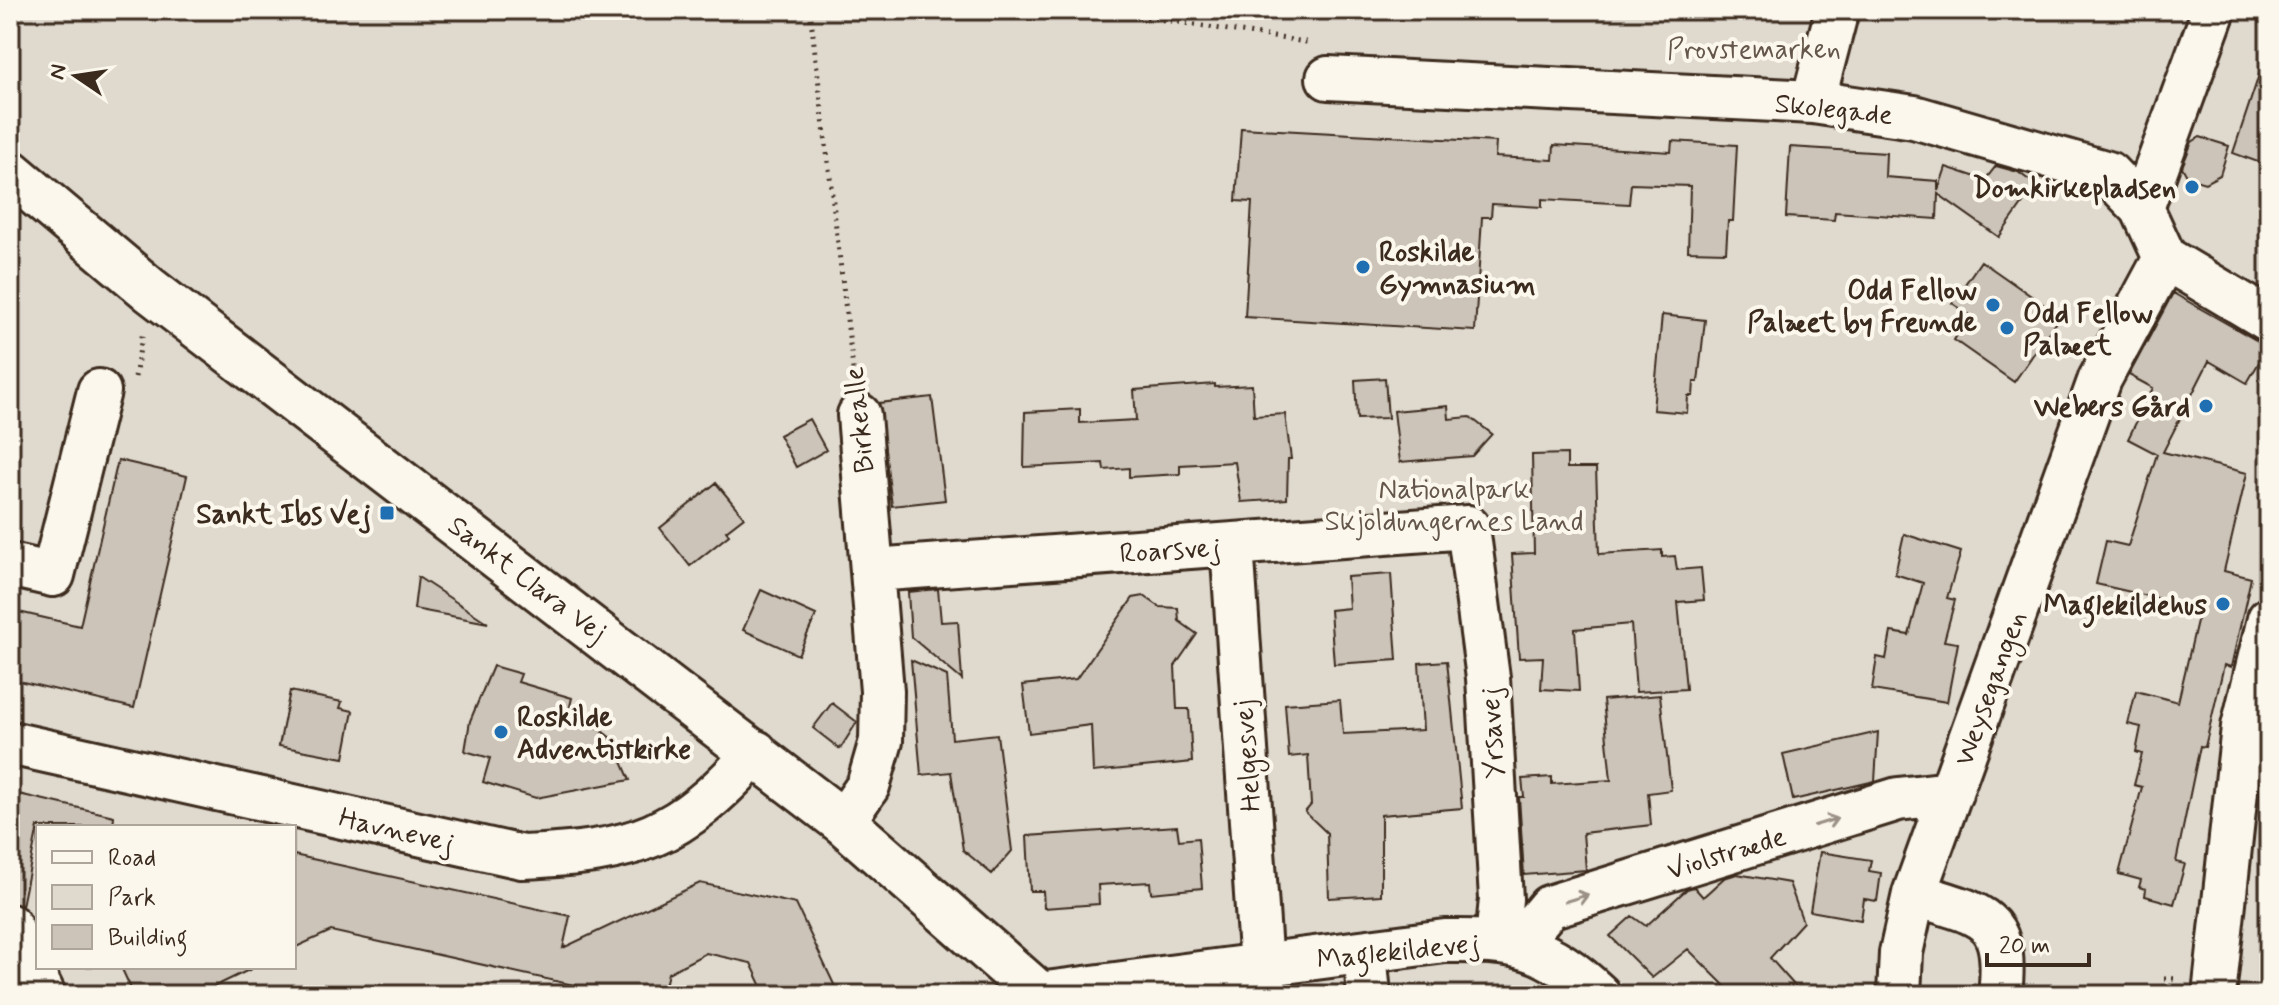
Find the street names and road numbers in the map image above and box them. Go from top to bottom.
street label: Skolegade [1773,86,1895,135]
street label: Birkealle [837,365,884,475]
street label: Sankt Clara Vej [440,508,613,652]
street label: Roarsvej [1118,530,1222,573]
street label: Weysegangen [1946,606,2038,772]
street label: Yrsavej [1473,686,1514,780]
street label: Helgesvej [1226,698,1273,813]
street label: Havnevej [335,800,458,863]
street label: Violstræde [1663,819,1791,890]
street label: Maglekildevej [1315,926,1482,982]

